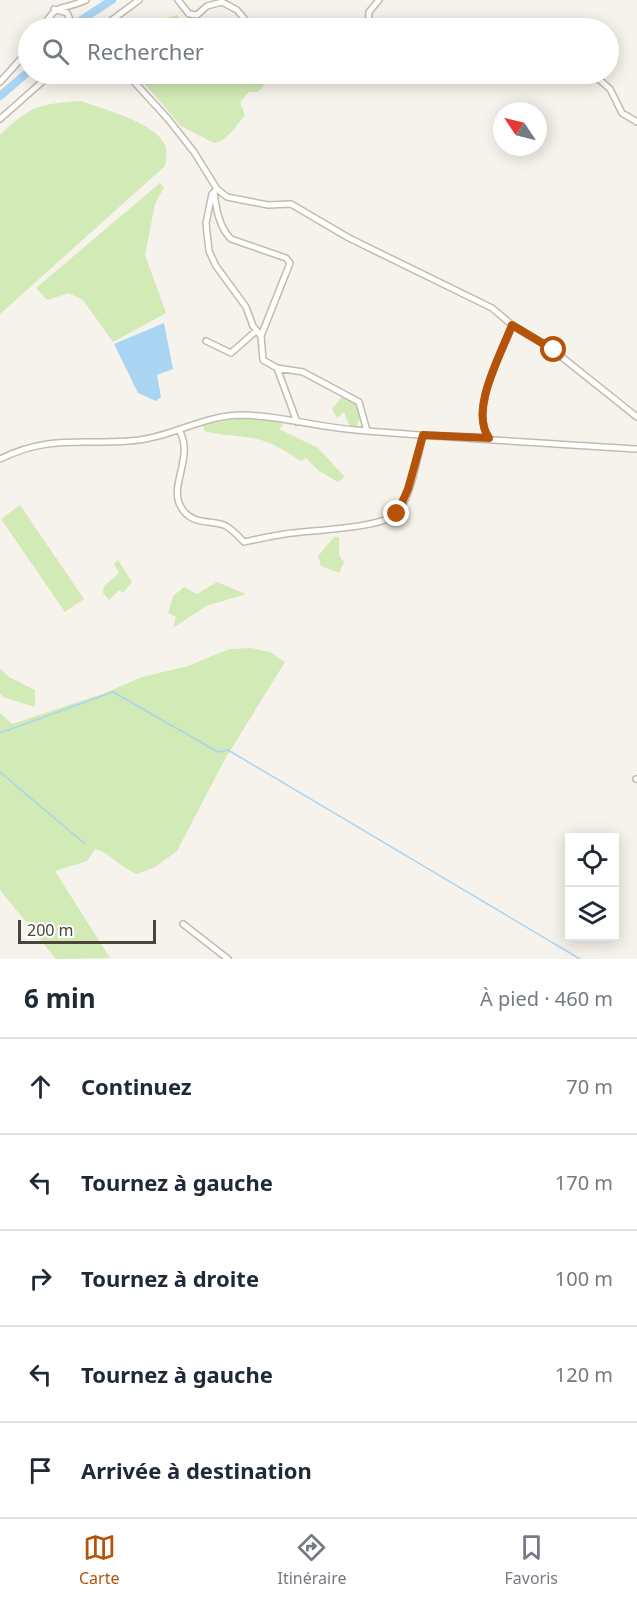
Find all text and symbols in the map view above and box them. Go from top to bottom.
search box [18,18,619,84]
icon: search [39,35,72,68]
text: Rechercher [87,36,204,66]
north arrow [493,102,547,156]
route start [540,336,566,362]
route end [383,500,409,526]
map controls [565,833,619,941]
button: locate [565,833,619,887]
button: layers [565,887,619,941]
scale bar [18,917,156,944]
text: 200 m [27,919,74,941]
text: 6 min [24,980,96,1016]
text: À pied · 460 m [480,985,613,1012]
icon: ahead [24,1070,57,1103]
text: Continuez [81,1071,192,1101]
text: 70 m [566,1073,613,1100]
icon: left [24,1166,57,1199]
text: Tournez à gauche [81,1167,273,1197]
text: 170 m [555,1169,613,1196]
icon: right [24,1262,57,1295]
text: Tournez à droite [81,1263,259,1293]
text: 100 m [555,1265,613,1292]
icon: left [24,1358,57,1391]
text: Tournez à gauche [81,1359,273,1389]
text: 120 m [555,1361,613,1388]
icon: arrive [24,1454,57,1487]
text: Arrivée à destination [81,1455,312,1485]
tab: Carte [79,1531,120,1589]
tab: Itinéraire [278,1531,346,1589]
tab: Favoris [504,1531,558,1589]

